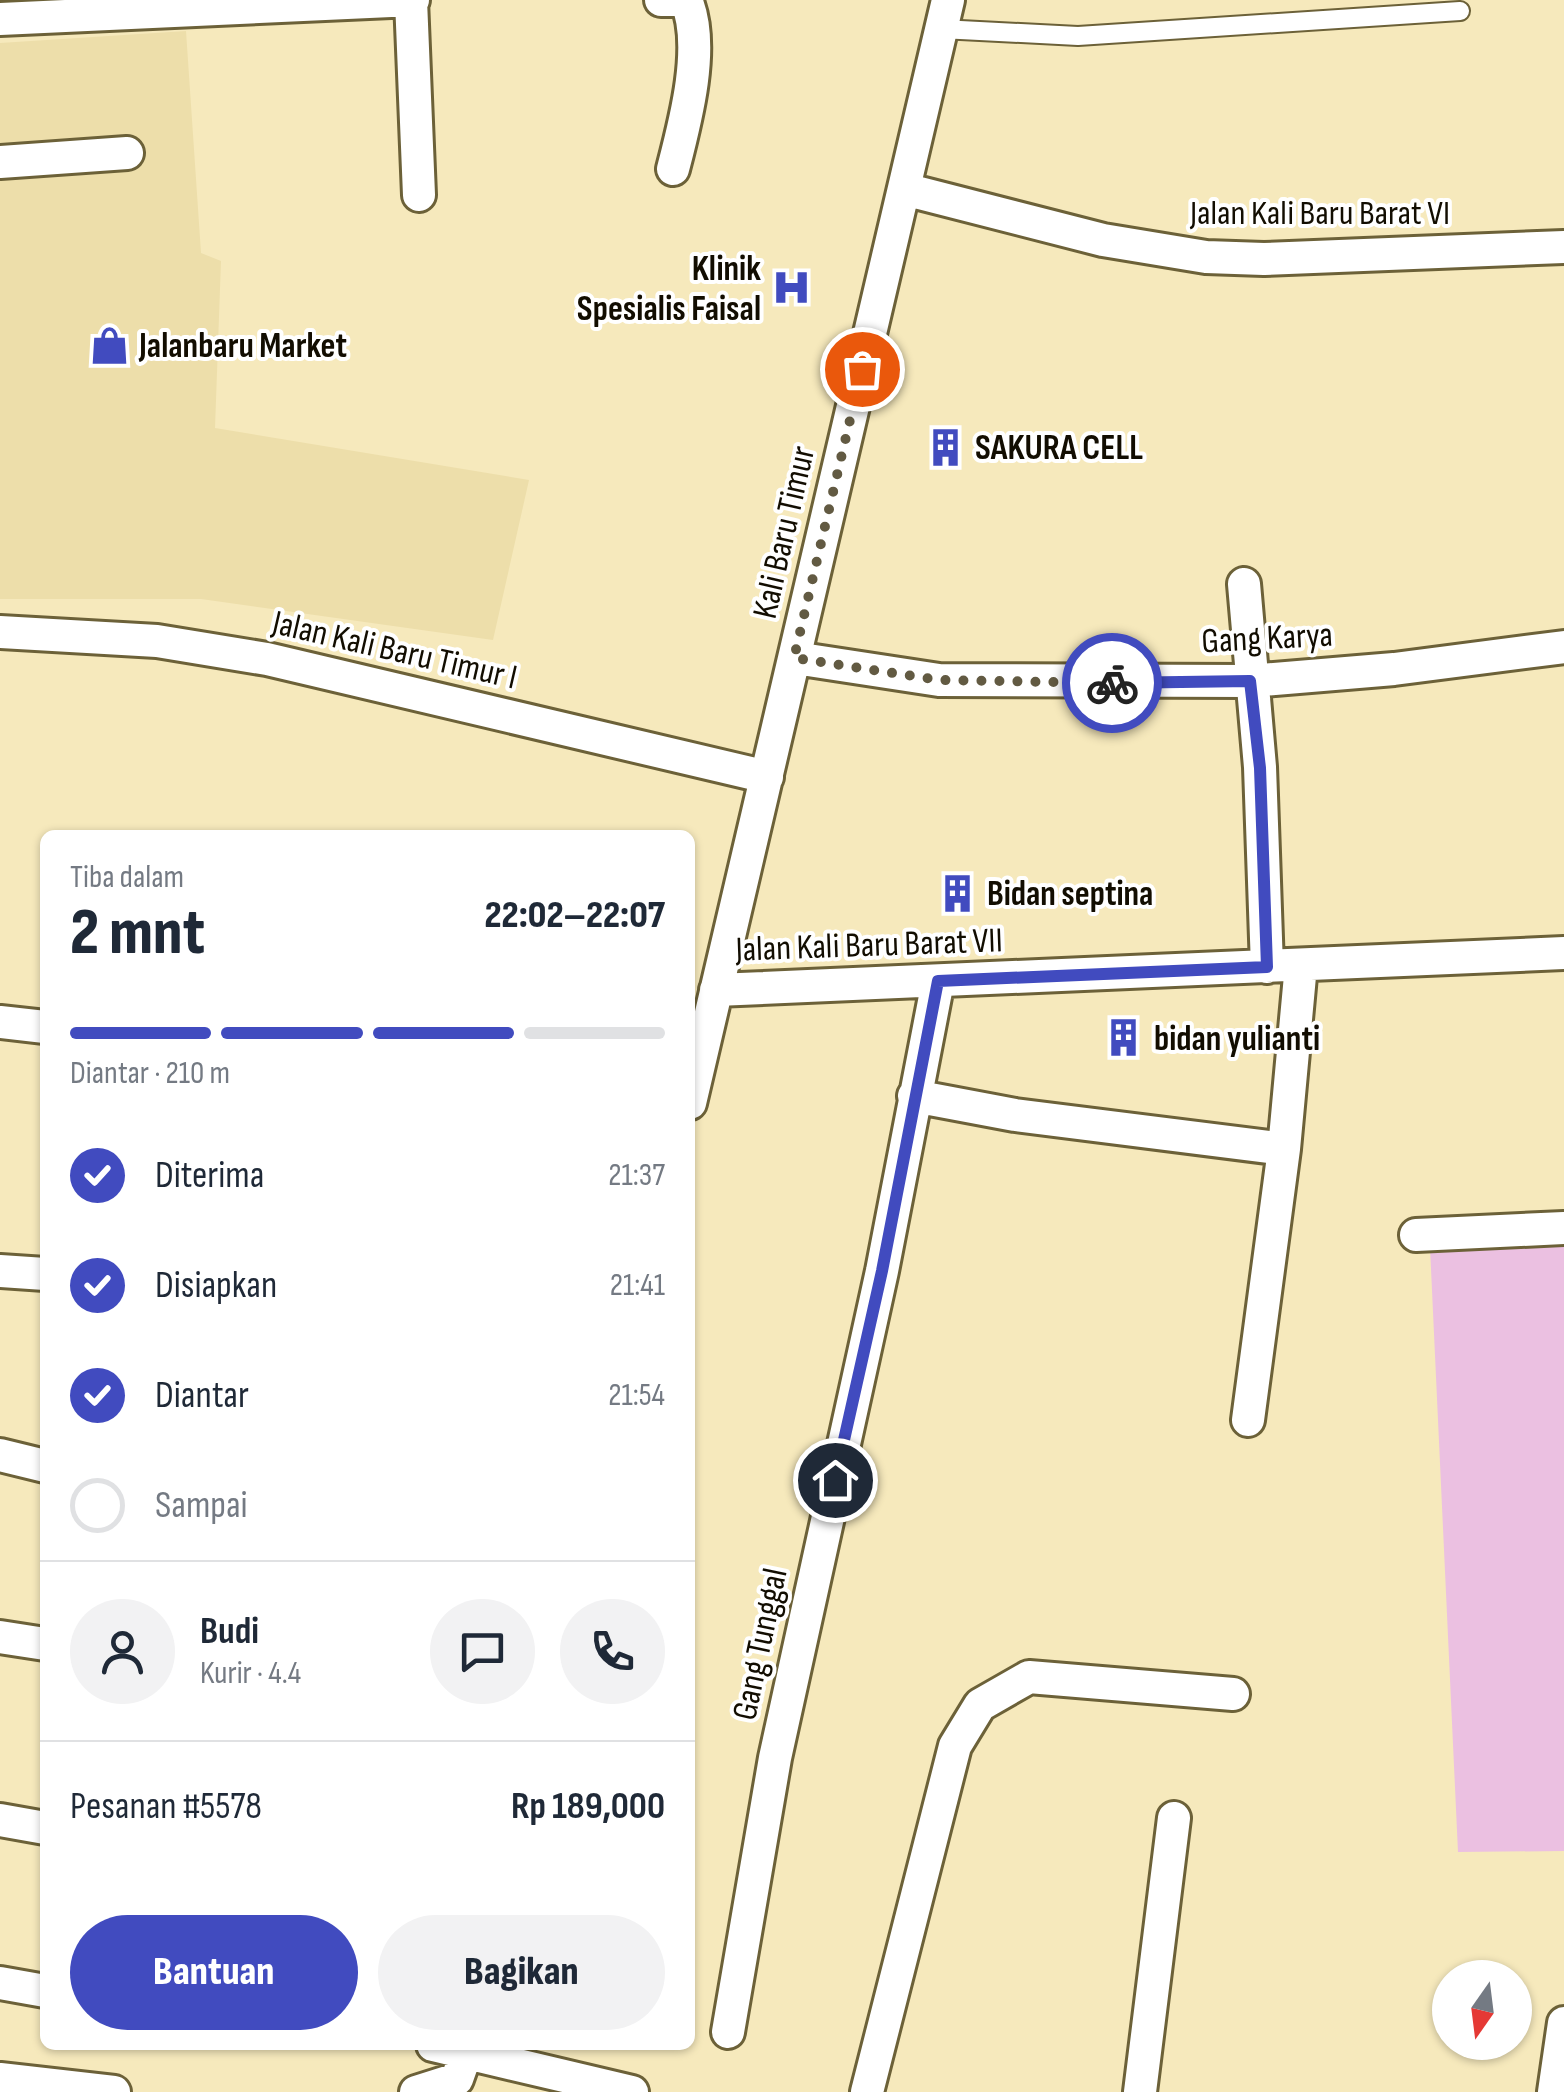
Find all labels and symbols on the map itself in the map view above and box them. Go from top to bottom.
street label: Jalan Kali Baru Barat VI [1189,192,1450,235]
place label: Klinik Spesialis Faisal [577,248,761,331]
hospital icon: Klinik Spesialis Faisal [770,267,812,309]
shop icon: Jalanbaru Market [88,324,130,366]
place label: Jalanbaru Market [138,325,347,368]
pin [820,327,905,412]
building icon: SAKURA CELL [924,426,966,468]
place label: SAKURA CELL [975,427,1143,470]
street label: Kali Baru Timur [744,442,825,623]
street label: Jalan Kali Baru Timur I [267,601,521,699]
street label: Gang Karya [1200,614,1334,663]
courier [1062,633,1162,733]
building icon: Bidan septina [936,872,978,914]
place label: Bidan septina [987,873,1153,916]
street label: Jalan Kali Baru Barat VII [734,919,1003,972]
building icon: bidan yulianti [1103,1017,1145,1059]
place label: bidan yulianti [1154,1018,1320,1061]
pin [793,1438,878,1523]
street label: Gang Tunggal [723,1565,798,1724]
north arrow [1432,1960,1532,2060]

